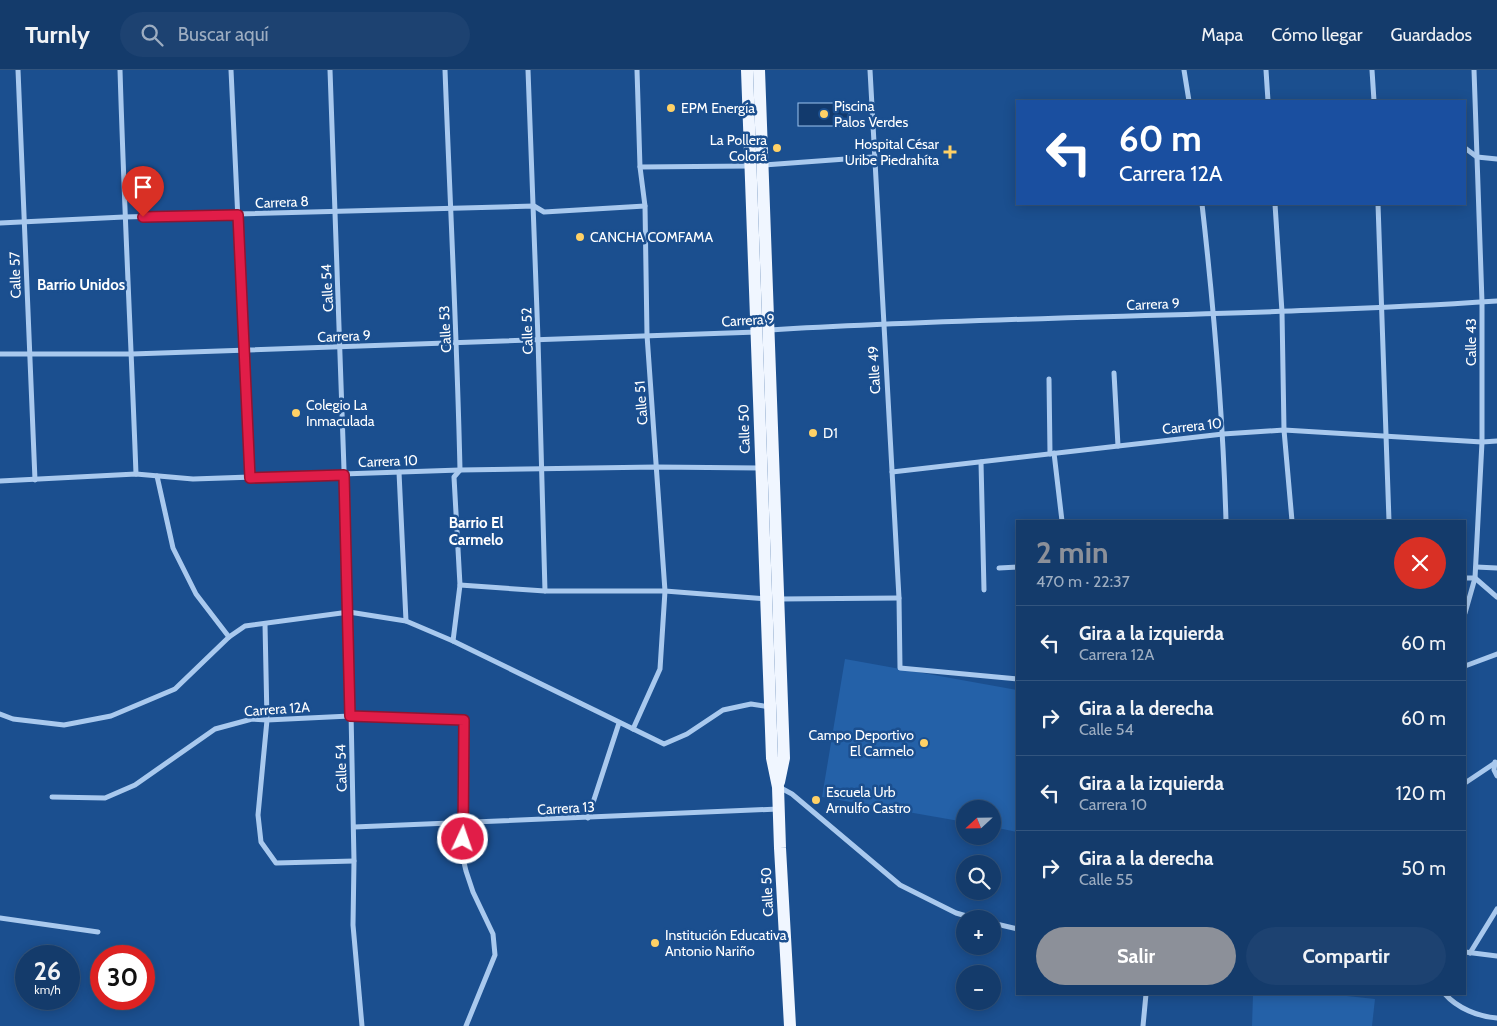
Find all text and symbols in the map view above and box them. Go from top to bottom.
search box [120,12,470,57]
text: Turnly [25,20,90,49]
icon: search [138,21,166,49]
text: Buscar aquí [178,23,269,46]
text: Mapa [1201,24,1243,46]
text: Cómo llegar [1271,24,1363,46]
text: Guardados [1391,24,1472,46]
place label: Piscina Palos Verdes [834,97,908,131]
place label: EPM Energía [681,99,755,117]
marker: EPM Energía [665,102,677,114]
marker: Piscina Palos Verdes [818,108,830,120]
text: 60 m [1119,117,1202,160]
icon: left [1036,120,1101,185]
place label: La Pollera Colorá [710,131,767,165]
place label: Hospital César Uribe Piedrahíta [845,135,940,169]
marker: La Pollera Colorá [771,142,783,154]
marker: Hospital César Uribe Piedrahíta [943,145,957,159]
text: Carrera 12A [1119,160,1223,187]
pin [122,166,164,217]
icon: arrive [129,173,157,201]
street label: Carrera 8 [255,192,309,212]
place label: CANCHA COMFAMA [590,228,713,246]
marker: CANCHA COMFAMA [574,231,586,243]
street label: Calle 57 [5,251,25,299]
street label: Calle 54 [317,264,337,312]
district label: Barrio Unidos [37,276,125,294]
street label: Carrera 9 [1126,294,1180,314]
street label: Calle 53 [435,305,455,353]
street label: Calle 52 [517,307,537,355]
street label: Carrera 9 [721,310,775,330]
street label: Calle 43 [1462,318,1480,366]
street label: Carrera 9 [317,326,371,346]
street label: Calle 49 [864,345,884,395]
street label: Calle 51 [630,380,652,426]
place label: Colegio La Inmaculada [306,396,375,430]
street label: Calle 50 [734,404,754,454]
marker: Colegio La Inmaculada [290,407,302,419]
street label: Carrera 10 [1161,414,1223,438]
place label: D1 [823,424,838,442]
marker: D1 [807,427,819,439]
street label: Carrera 10 [358,451,418,471]
district label: Barrio El Carmelo [449,514,504,549]
text: 2 min [1036,534,1108,571]
button: close [1394,537,1446,589]
text: 470 m · 22:37 [1036,572,1130,591]
text: Gira a la izquierda [1079,622,1224,645]
icon: left [1036,629,1064,657]
text: 60 m [1401,632,1446,655]
text: Carrera 12A [1079,645,1154,664]
text: Gira a la derecha [1079,697,1214,720]
street label: Carrera 12A [243,698,311,720]
icon: right [1036,704,1064,732]
text: 60 m [1401,707,1446,730]
text: Calle 54 [1079,720,1134,739]
place label: Campo Deportivo El Carmelo [808,726,914,760]
marker: Campo Deportivo El Carmelo [918,737,930,749]
street label: Calle 54 [331,744,351,792]
text: Gira a la izquierda [1079,772,1224,795]
icon: left [1036,779,1064,807]
text: 120 m [1396,782,1446,805]
place label: Escuela Urb Arnulfo Castro [826,783,911,817]
marker: Escuela Urb Arnulfo Castro [810,794,822,806]
text: Carrera 10 [1079,795,1147,814]
street label: Carrera 13 [537,798,595,818]
north arrow [956,800,1001,845]
map controls [956,800,1001,1010]
position arrow [436,812,488,864]
text: Gira a la derecha [1079,847,1214,870]
icon: right [1036,854,1064,882]
button: search [956,855,1001,900]
text: 50 m [1402,857,1446,880]
street label: Calle 50 [757,867,777,917]
text: Calle 55 [1079,870,1133,889]
button: + [956,910,1001,955]
place label: Institución Educativa Antonio Nariño [665,926,787,960]
button: Salir [1036,927,1236,985]
button: Compartir [1246,927,1446,985]
marker: Institución Educativa Antonio Nariño [649,937,661,949]
speed limit sign: 30 [90,945,155,1010]
text: 26 [34,956,61,986]
button: − [956,965,1001,1010]
text: km/h [34,982,61,997]

